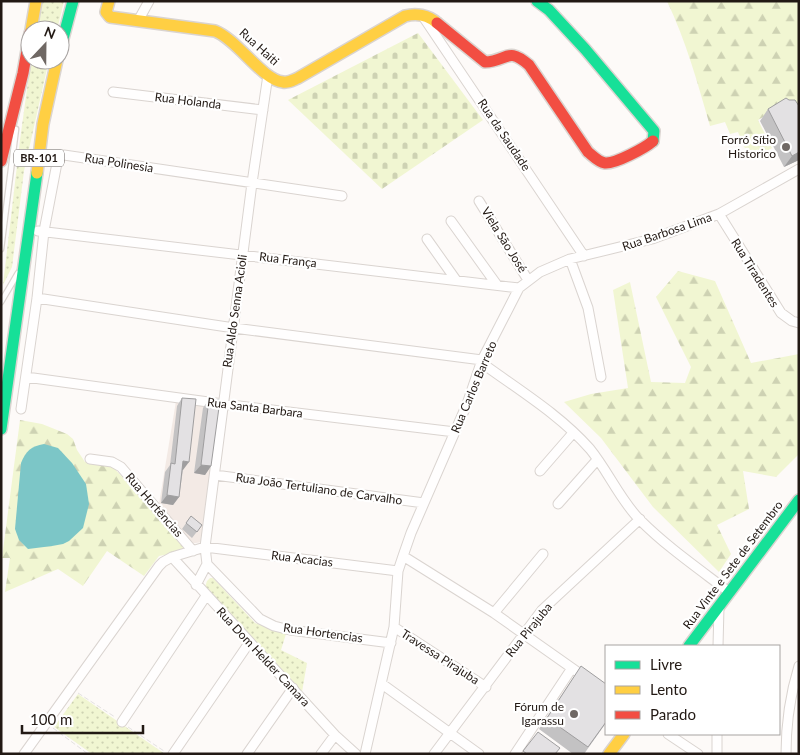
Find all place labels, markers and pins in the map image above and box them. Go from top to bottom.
place label: Forró Sítio Historico [721,132,776,161]
marker: Forró Sítio Historico [780,141,792,153]
place label: Fórum de Igarassu [514,699,564,728]
marker: Fórum de Igarassu [568,708,580,720]

